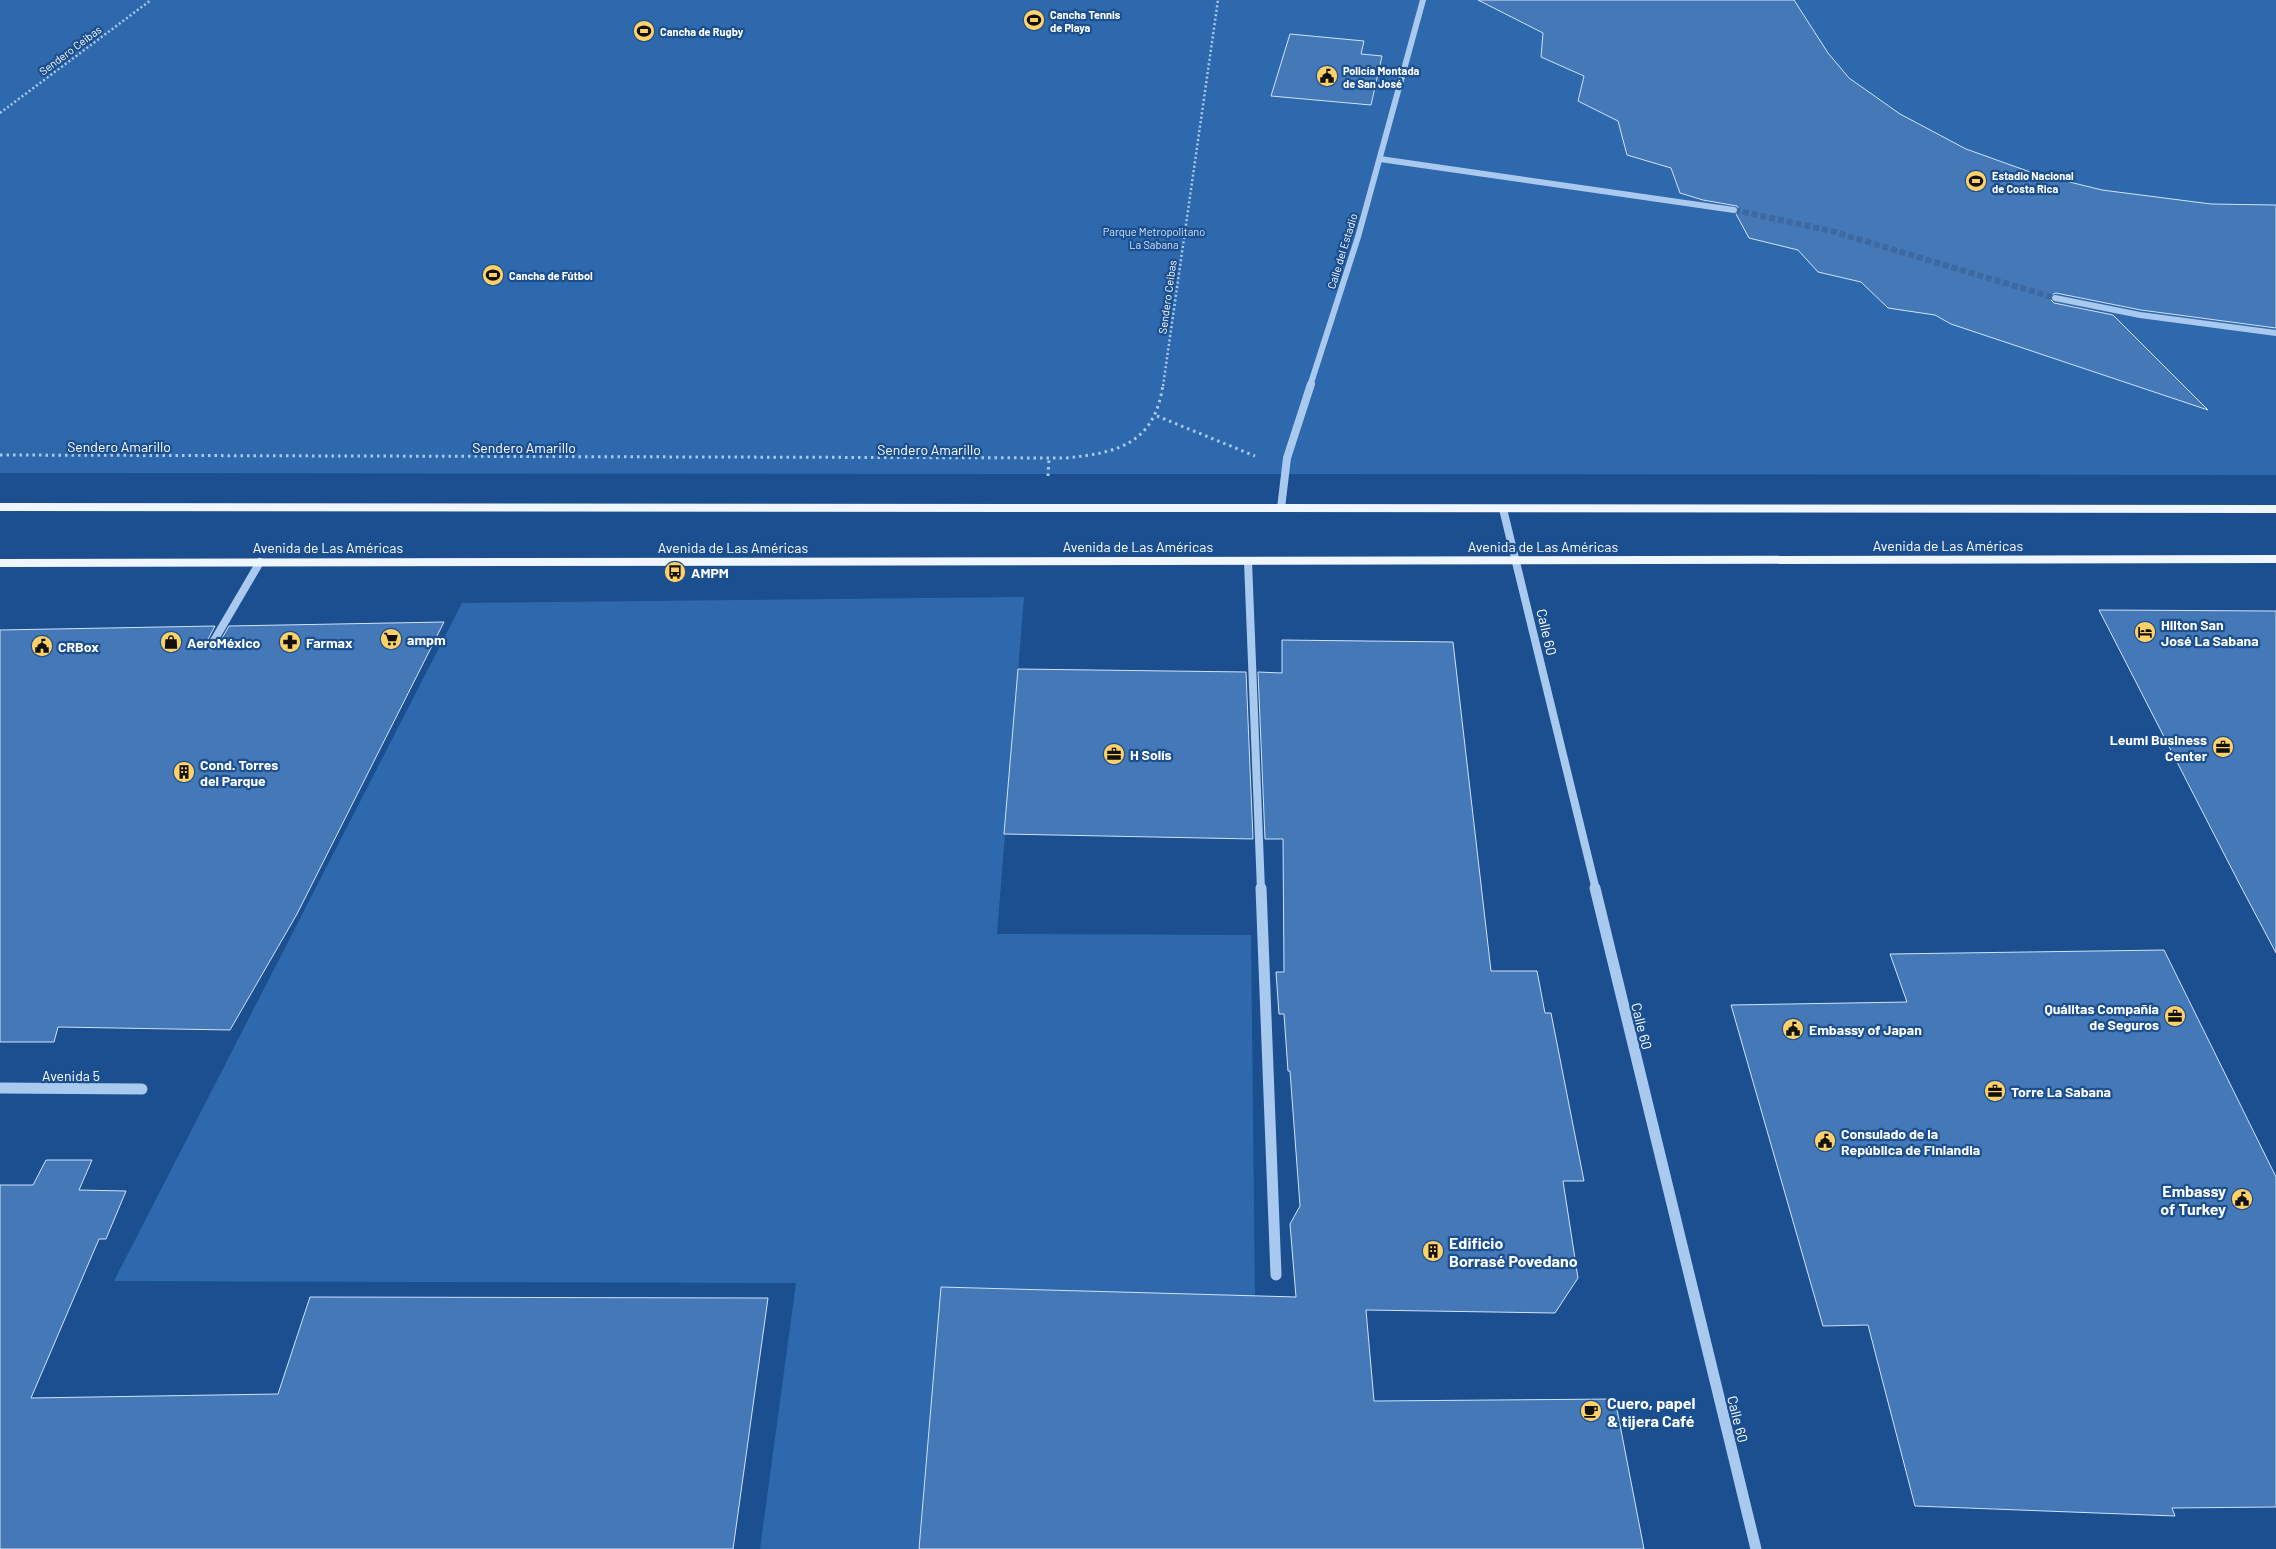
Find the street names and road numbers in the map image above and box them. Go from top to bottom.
street label: Sendero Ceibas [36,22,104,78]
street label: Calle del Estadio [1324,212,1360,290]
street label: Sendero Ceibas [1155,259,1179,335]
street label: Sendero Amarillo [67,438,171,455]
street label: Sendero Amarillo [472,439,576,456]
street label: Sendero Amarillo [877,441,981,458]
street label: Avenida de Las Américas [1873,537,2024,554]
street label: Avenida de Las Américas [1063,538,1214,555]
street label: Avenida de Las Américas [1468,538,1619,555]
street label: Avenida de Las Américas [253,539,404,556]
street label: Avenida de Las Américas [658,539,809,556]
street label: Calle 60 [1533,607,1561,657]
street label: Calle 60 [1628,1001,1656,1051]
street label: Avenida 5 [42,1067,100,1084]
street label: Calle 60 [1724,1394,1752,1444]

